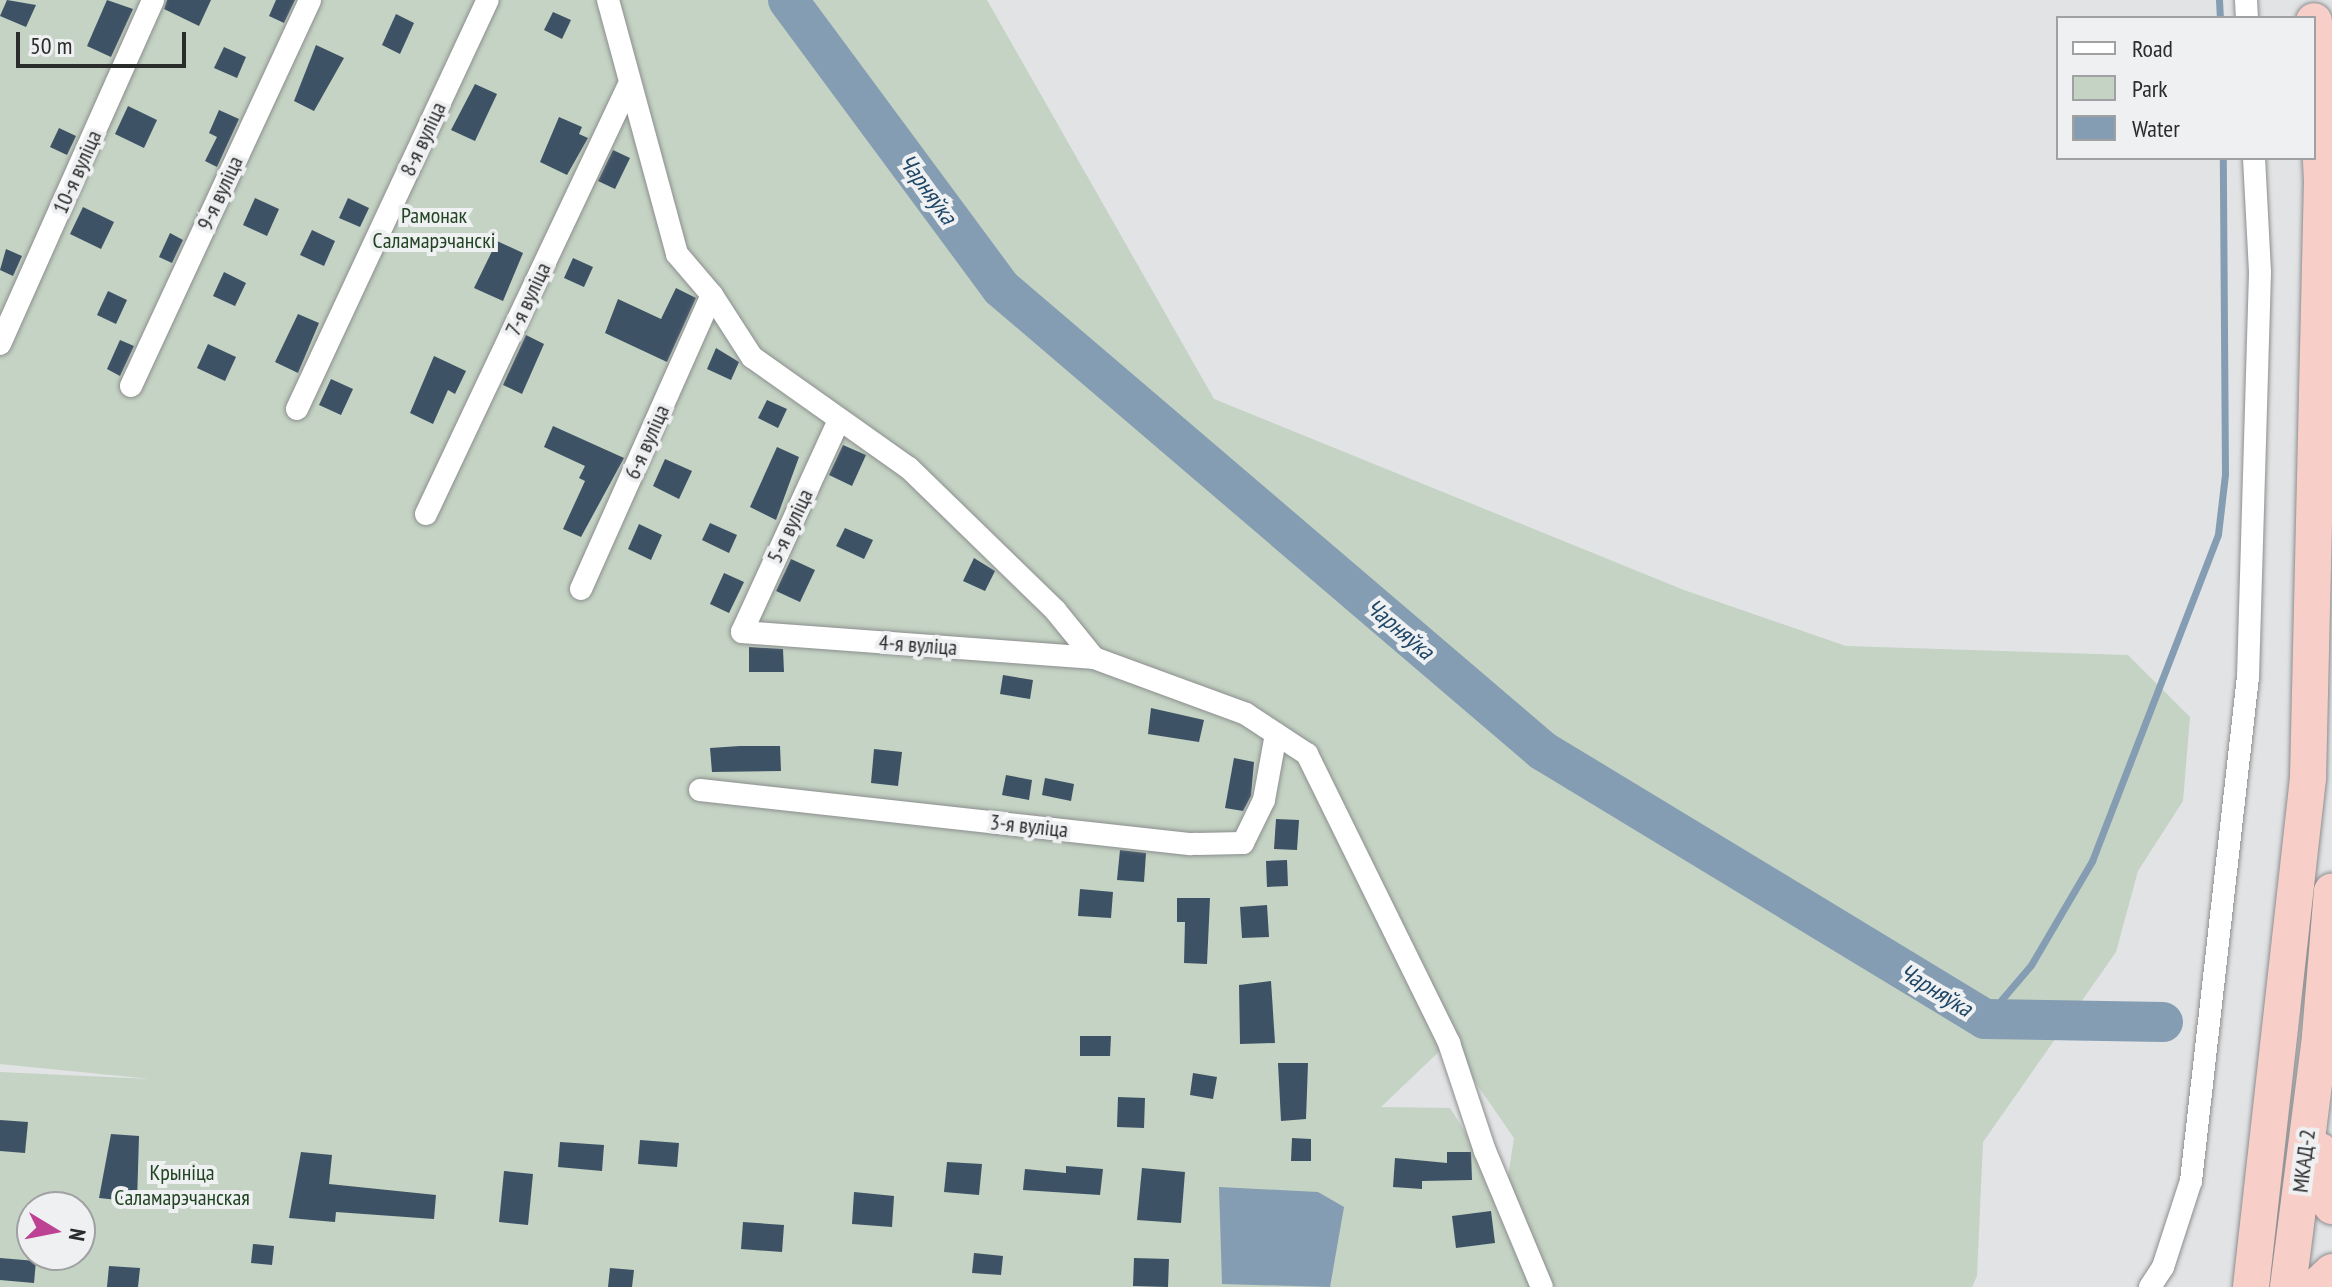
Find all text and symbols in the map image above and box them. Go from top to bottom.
scale bar [20,16,190,66]
legend [2056,16,2316,160]
text: 50 m [30,30,72,61]
text: Road [2132,33,2173,64]
text: Park [2132,73,2168,104]
street label: 8-я вуліца [394,98,452,180]
text: Water [2132,113,2180,144]
street label: 10-я вуліца [47,126,107,218]
water label: Чарняўка [893,148,963,230]
street label: 9-я вуліца [191,152,249,234]
park label: Рамонак Саламарэчанскі [373,202,495,254]
street label: 7-я вуліца [500,258,556,340]
street label: 6-я вуліца [619,401,675,483]
street label: 5-я вуліца [761,485,819,567]
water label: Чарняўка [1360,592,1440,666]
street label: 4-я вуліца [878,629,958,661]
street label: 3-я вуліца [989,809,1069,843]
water label: Чарняўка [1895,957,1977,1023]
street label: МКАД-2 [2287,1128,2321,1194]
park label: Крыніца Саламарэчанская [114,1159,250,1210]
north arrow [16,1191,96,1271]
text: N [63,1227,92,1243]

